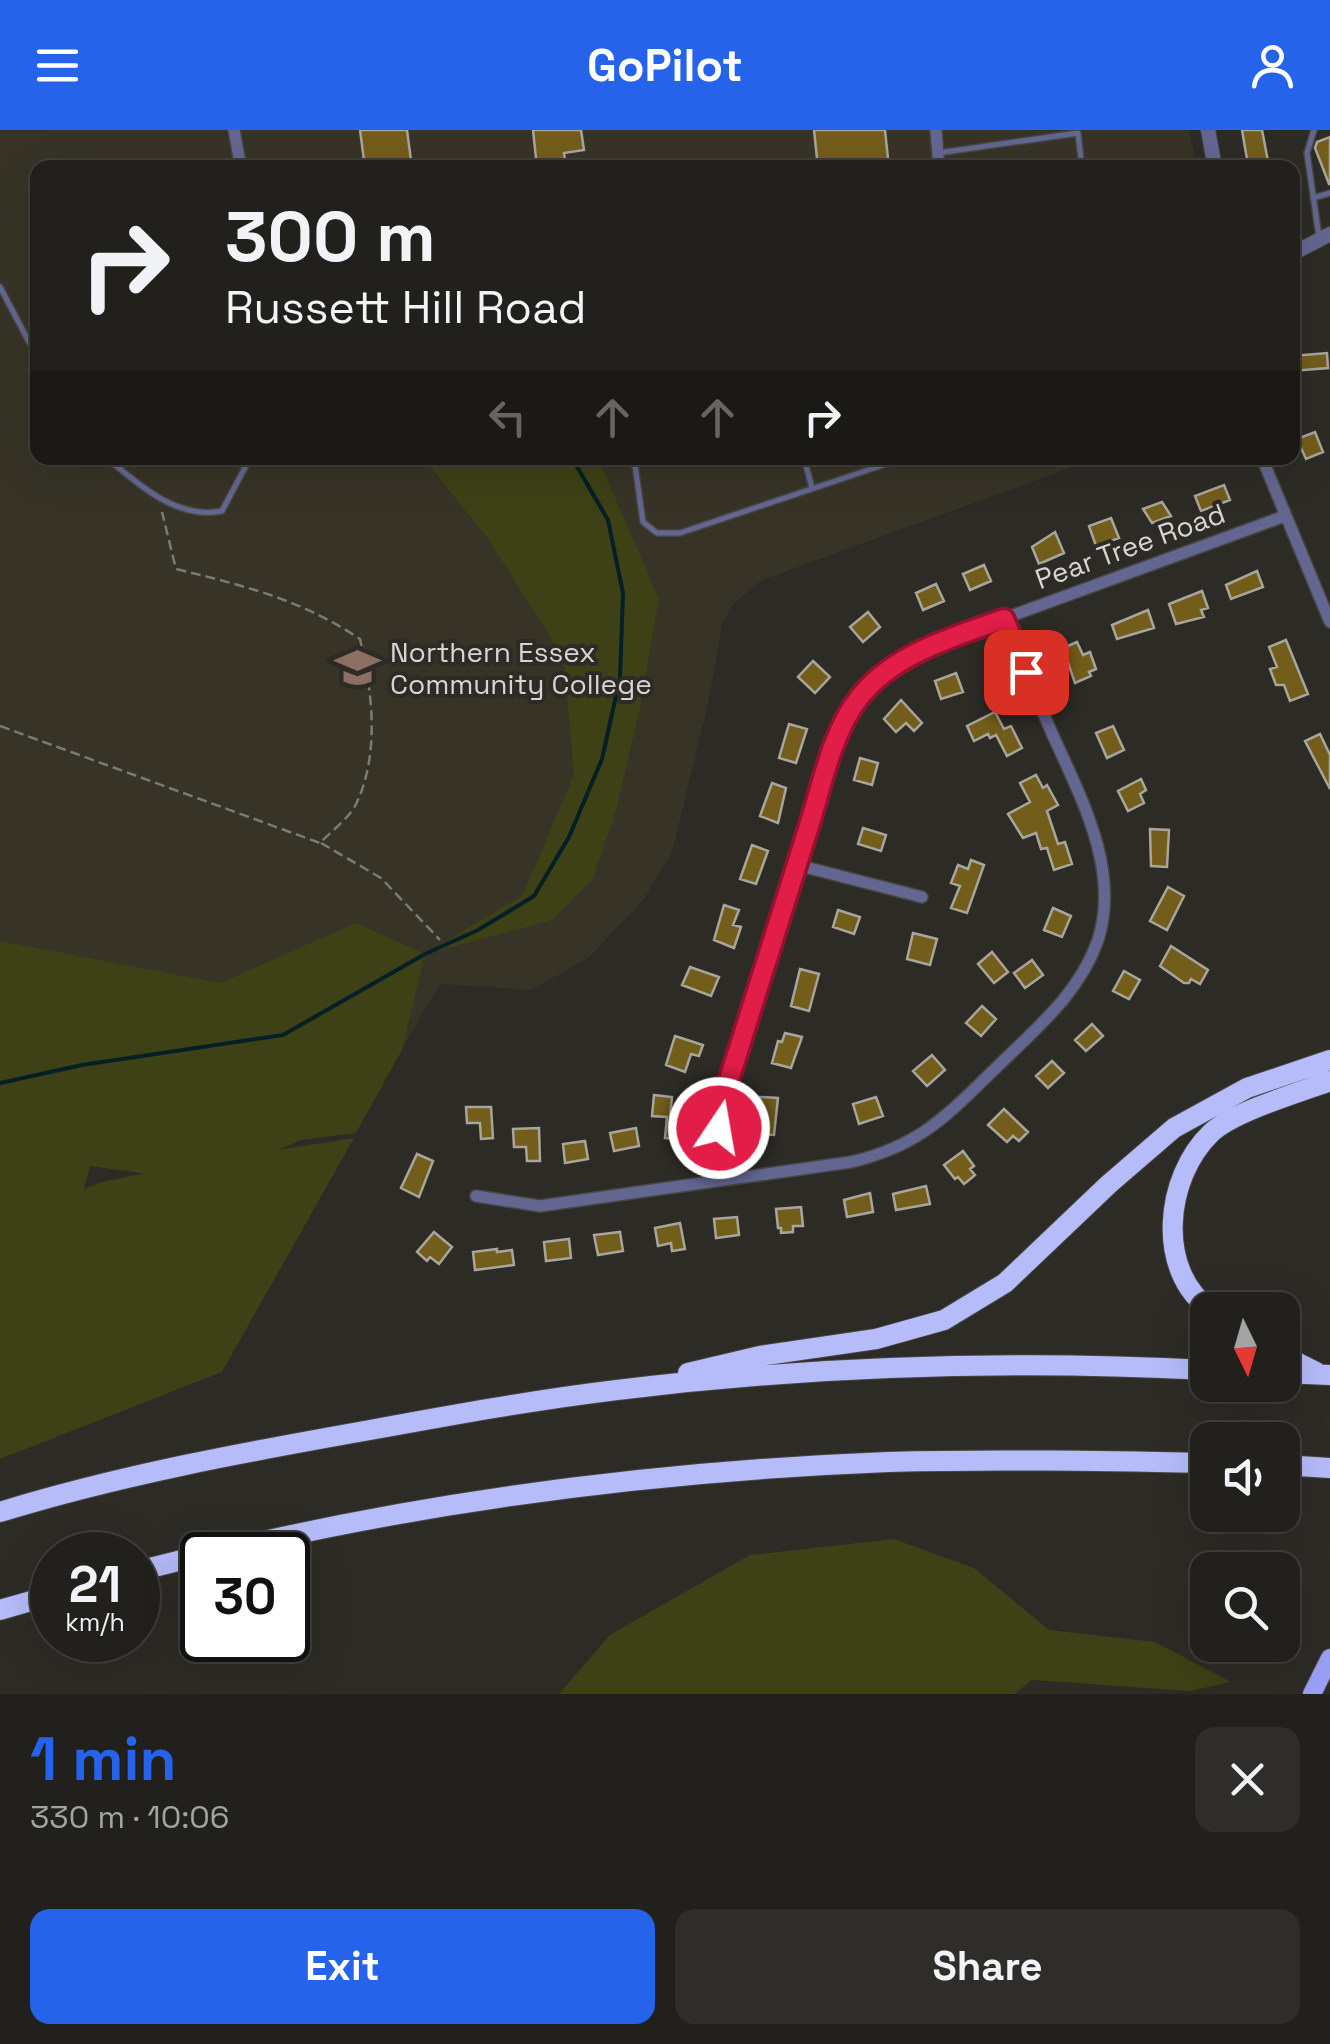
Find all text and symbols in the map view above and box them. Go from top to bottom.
text: GoPilot [587,37,743,94]
icon: menu [30,38,85,93]
icon: person [1245,38,1300,93]
text: 300 m [225,192,436,281]
icon: right [60,200,190,330]
text: Russett Hill Road [225,279,586,336]
icon: left [480,390,535,445]
icon: ahead [585,390,640,445]
icon: ahead [690,390,745,445]
icon: right [795,390,850,445]
street label: Pear Tree Road [1030,495,1230,597]
pin [984,630,1069,715]
place label: Northern Essex Community College [390,634,652,702]
school or university icon: Northern Essex Community College [333,644,381,692]
icon: arrive [999,645,1054,700]
position arrow [667,1076,771,1180]
north arrow [1190,1292,1300,1402]
map controls [1190,1292,1300,1662]
button: sound [1190,1422,1300,1532]
speed limit sign: 30 [180,1532,310,1662]
button: search [1190,1552,1300,1662]
text: 21 [69,1553,121,1617]
text: km/h [65,1606,125,1638]
text: 1 min [30,1721,177,1798]
button: close [1195,1727,1300,1832]
text: 330 m · 10:06 [30,1797,229,1837]
button: Exit [30,1909,655,2024]
button: Share [675,1909,1300,2024]

